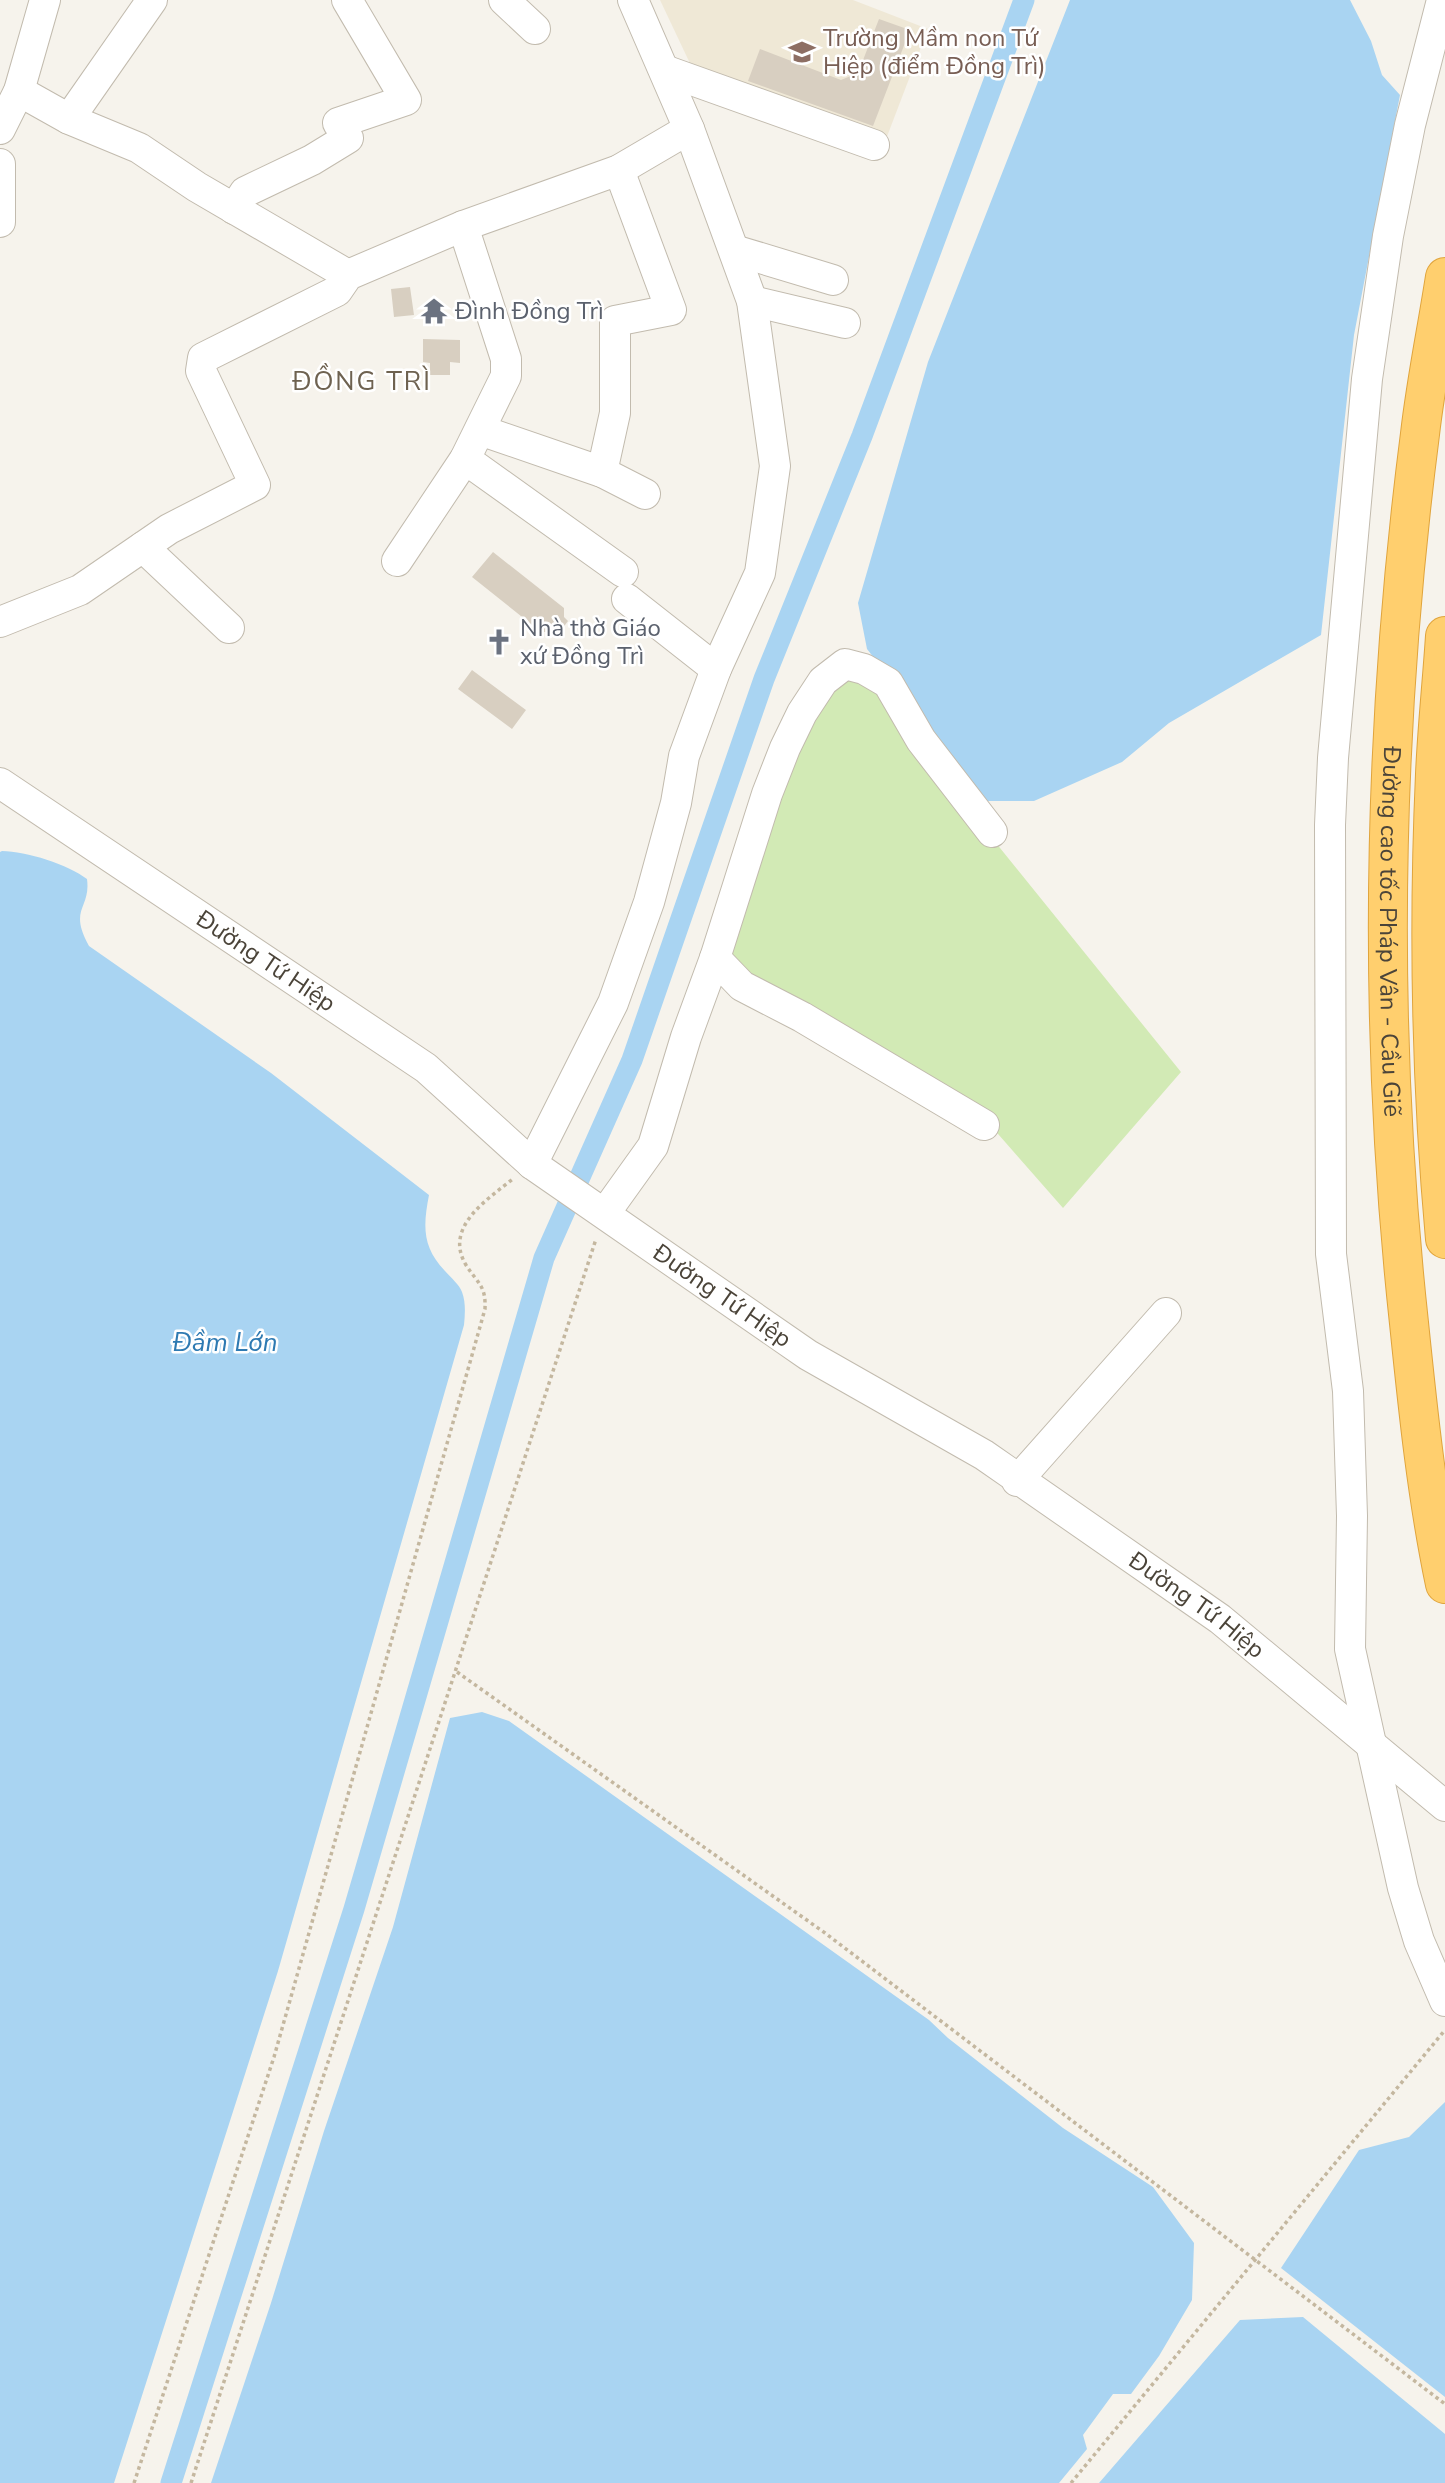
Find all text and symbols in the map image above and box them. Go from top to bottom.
place label: Trường Mầm non Tứ Hiệp (điểm Đồng Trì) [823,22,1046,82]
school or university icon: Trường Mầm non Tứ Hiệp (điểm Đồng Trì) [787,37,817,67]
place label: Đình Đồng Trì [454,295,604,327]
temple icon: Đình Đồng Trì [419,296,449,326]
district label: ĐỒNG TRÌ [291,363,432,399]
place label: Nhà thờ Giáo xứ Đồng Trì [520,612,661,672]
church icon: Nhà thờ Giáo xứ Đồng Trì [484,627,514,657]
street label: Đường cao tốc Pháp Vân - Cầu Giẽ [1372,745,1409,1118]
street label: Đường Tứ Hiệp [189,902,342,1019]
street label: Đường Tứ Hiệp [646,1236,798,1355]
water label: Đầm Lớn [172,1325,278,1360]
street label: Đường Tứ Hiệp [1122,1544,1272,1666]

